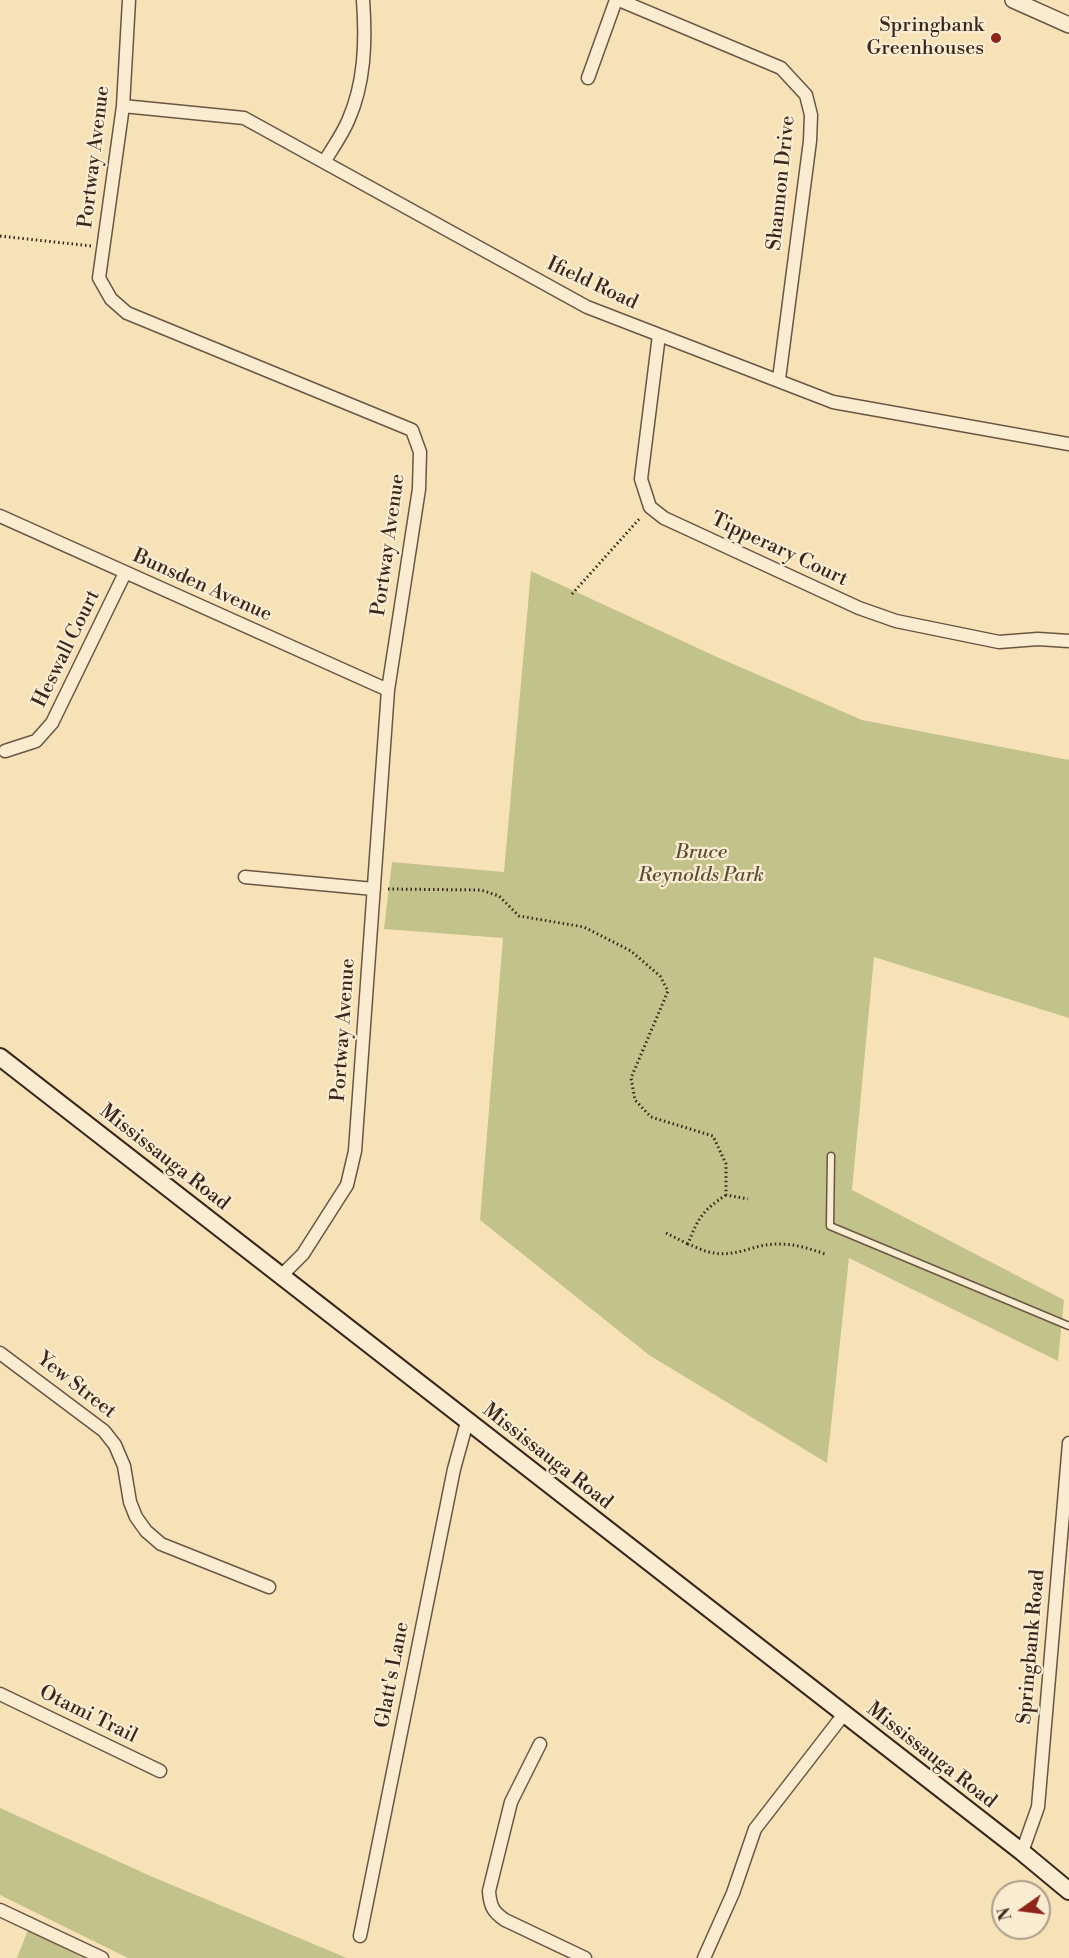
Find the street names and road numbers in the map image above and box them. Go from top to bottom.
street label: Portway Avenue [74,84,116,230]
street label: Shannon Drive [763,114,801,252]
street label: Ifield Road [543,252,641,316]
street label: Portway Avenue [367,472,411,618]
street label: Tipperary Court [707,508,851,592]
street label: Bunsden Avenue [129,545,275,627]
street label: Heswall Court [28,586,106,712]
street label: Portway Avenue [327,958,361,1102]
street label: Mississauga Road [94,1100,234,1216]
street label: Yew Street [32,1348,120,1424]
street label: Mississauga Road [477,1399,617,1515]
street label: Springbank Road [1013,1569,1051,1725]
street label: Glatt's Lane [371,1620,415,1730]
street label: Otami Trail [35,1681,141,1749]
street label: Mississauga Road [861,1698,1001,1814]

